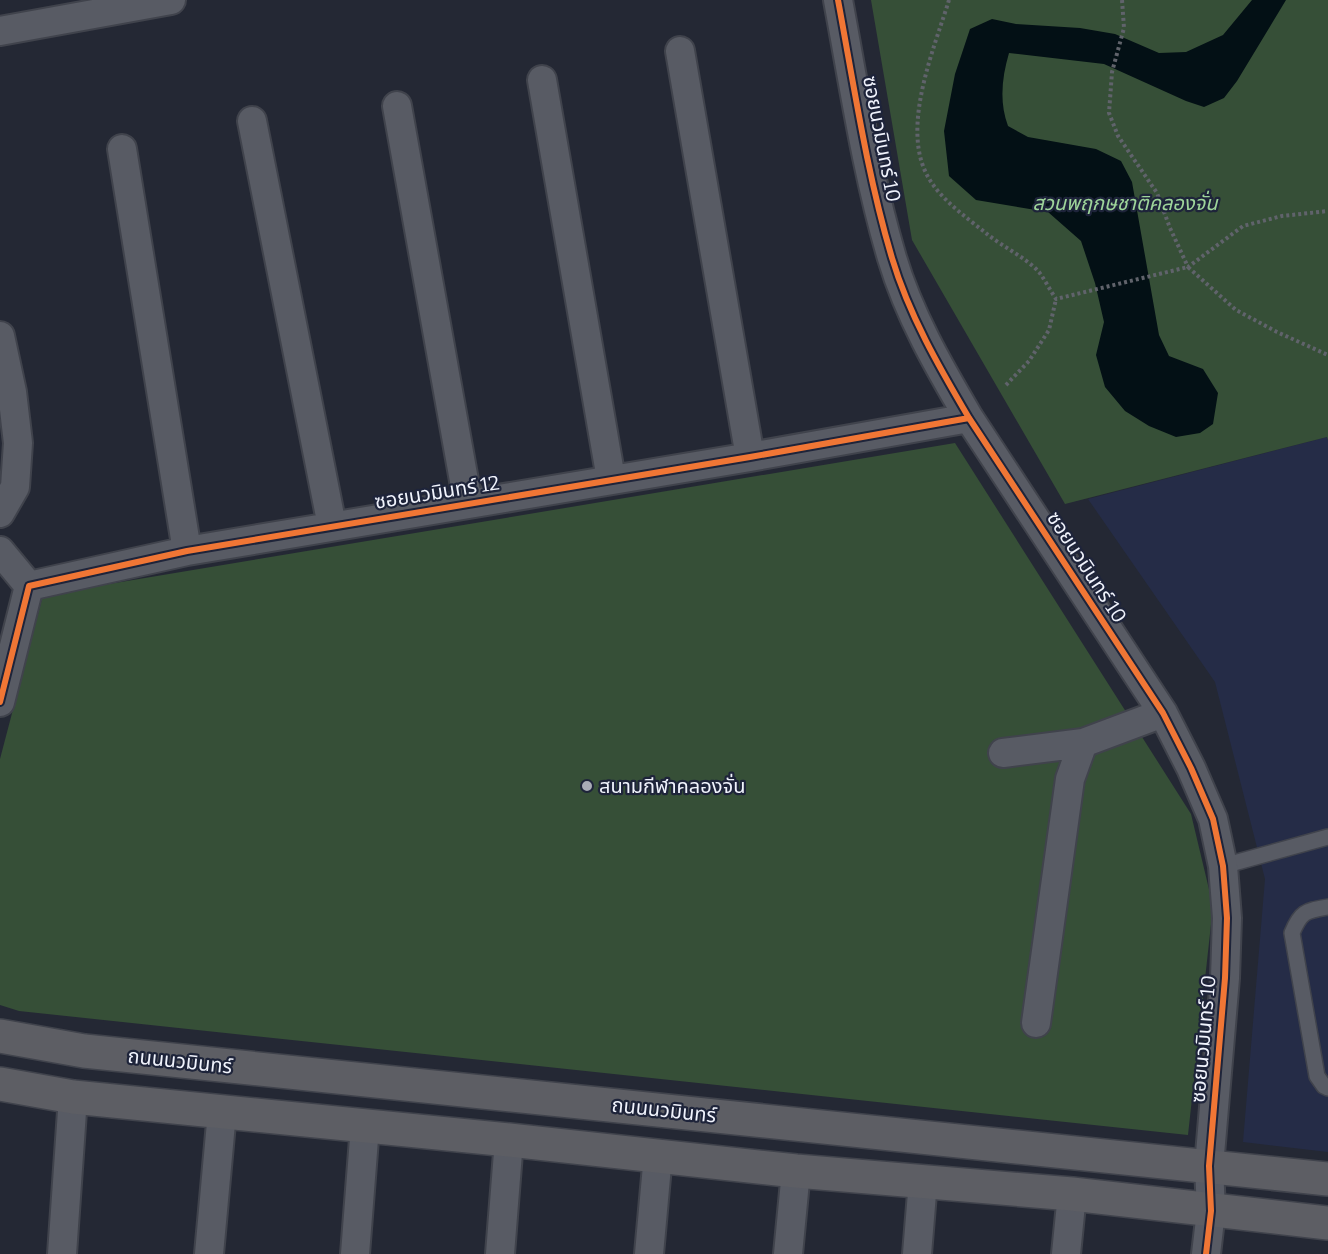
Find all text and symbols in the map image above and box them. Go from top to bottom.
street label: ซอยนวมินทร์ 10 [858,74,906,204]
park label: สวนพฤกษชาติคลองจั่น [1033,190,1219,215]
street label: ซอยนวมินทร์ 12 [373,470,501,514]
street label: ซอยนวมินทร์ 10 [1042,507,1132,627]
place label: สนามกีฬาคลองจั่น [599,773,745,798]
marker: สนามกีฬาคลองจั่น [580,779,594,793]
street label: ซอยนวมินทร์ 10 [1185,974,1221,1104]
street label: ถนนนวมินทร์ [126,1044,235,1079]
street label: ถนนนวมินทร์ [610,1093,719,1128]

